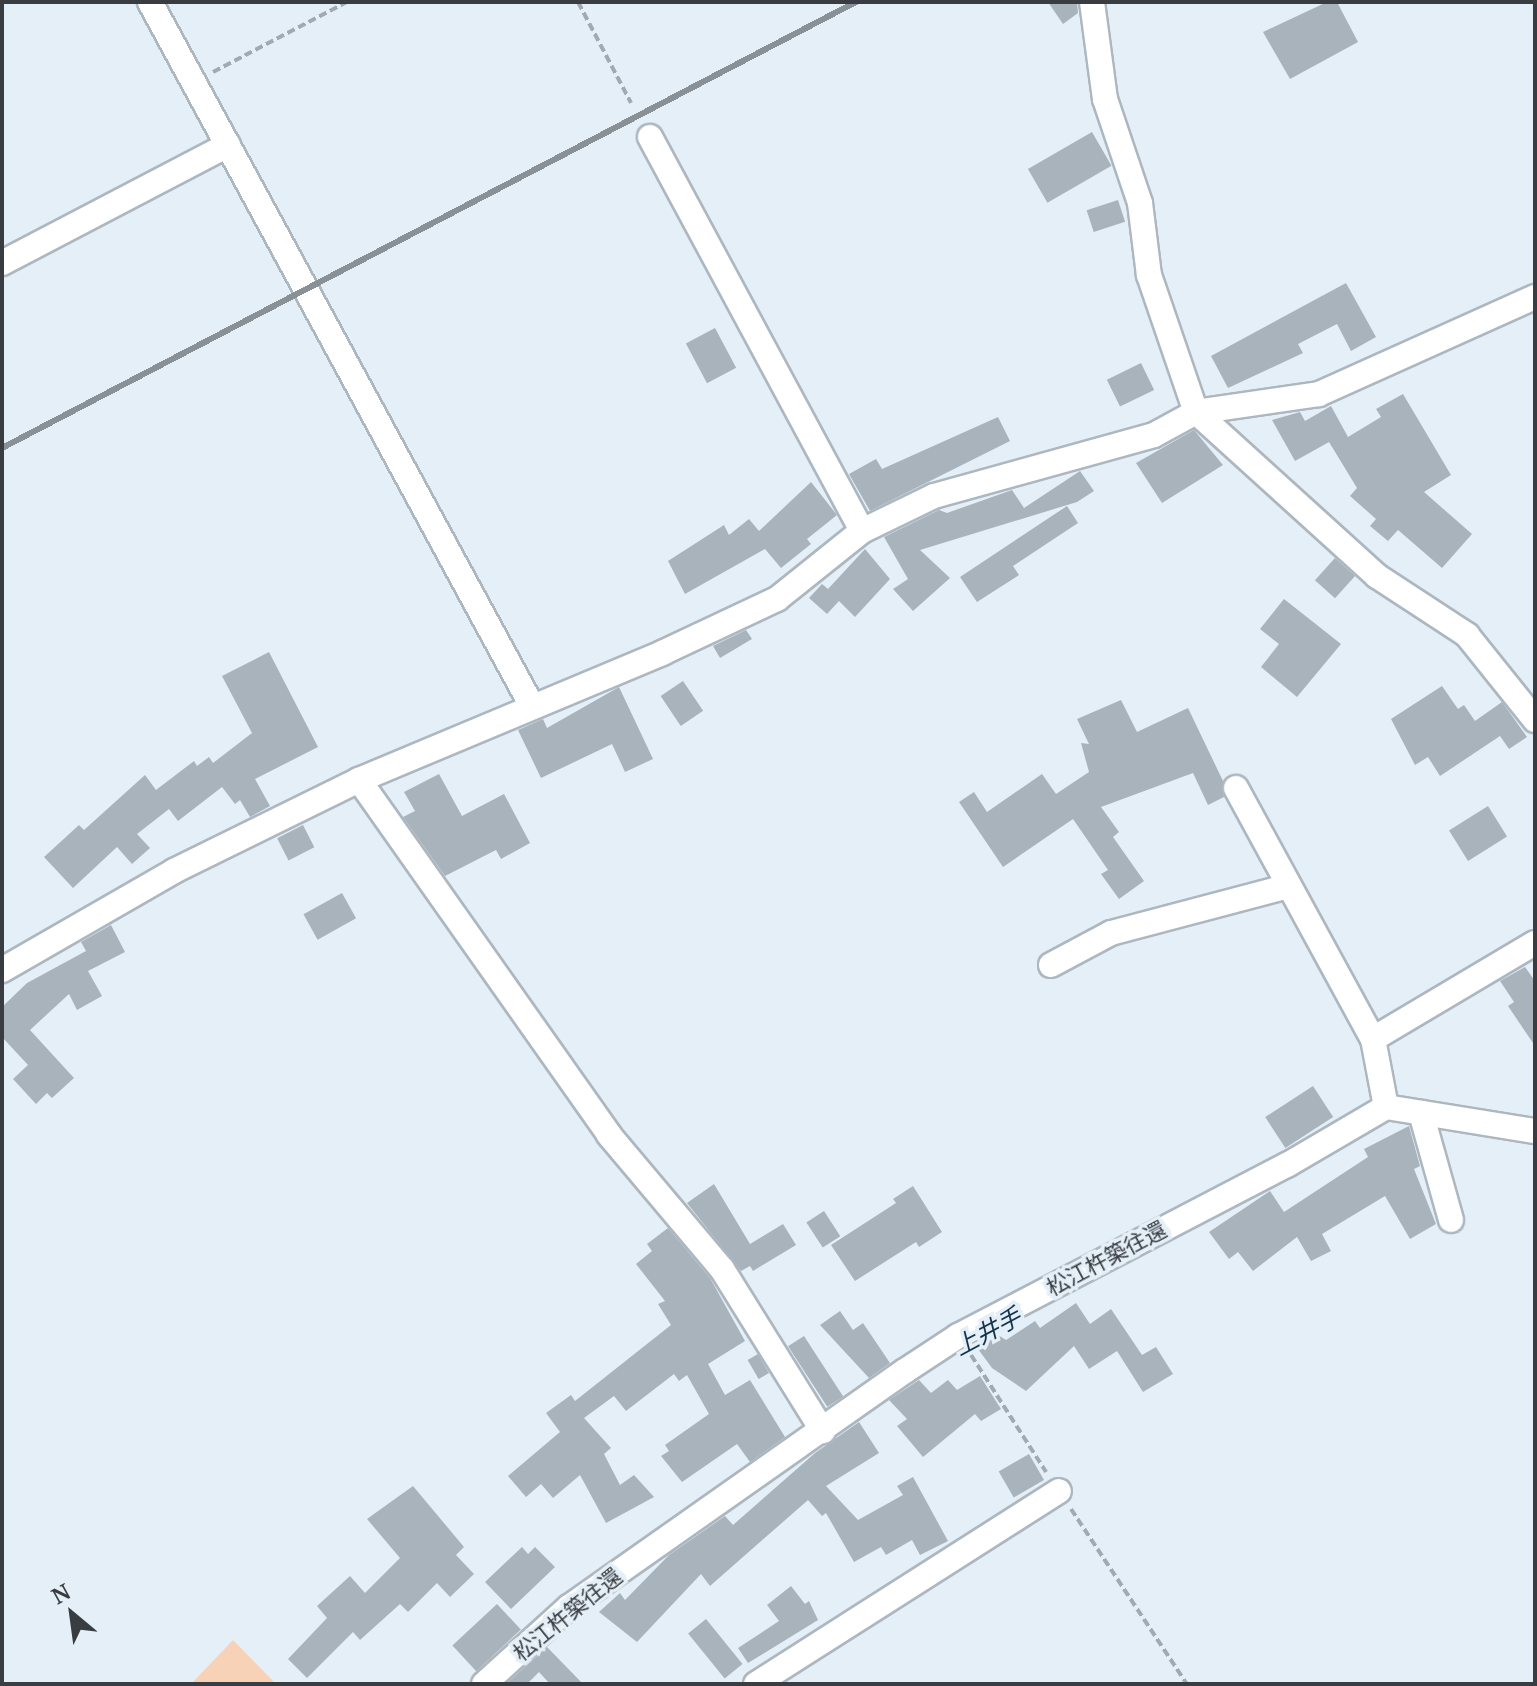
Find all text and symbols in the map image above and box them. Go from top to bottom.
street label: 松江杵築往還 [1042,1215,1170,1301]
water label: 上井手 [948,1301,1026,1361]
street label: 松江杵築往還 [507,1562,627,1666]
north arrow [32,1574,112,1654]
text: N [46,1576,75,1610]

